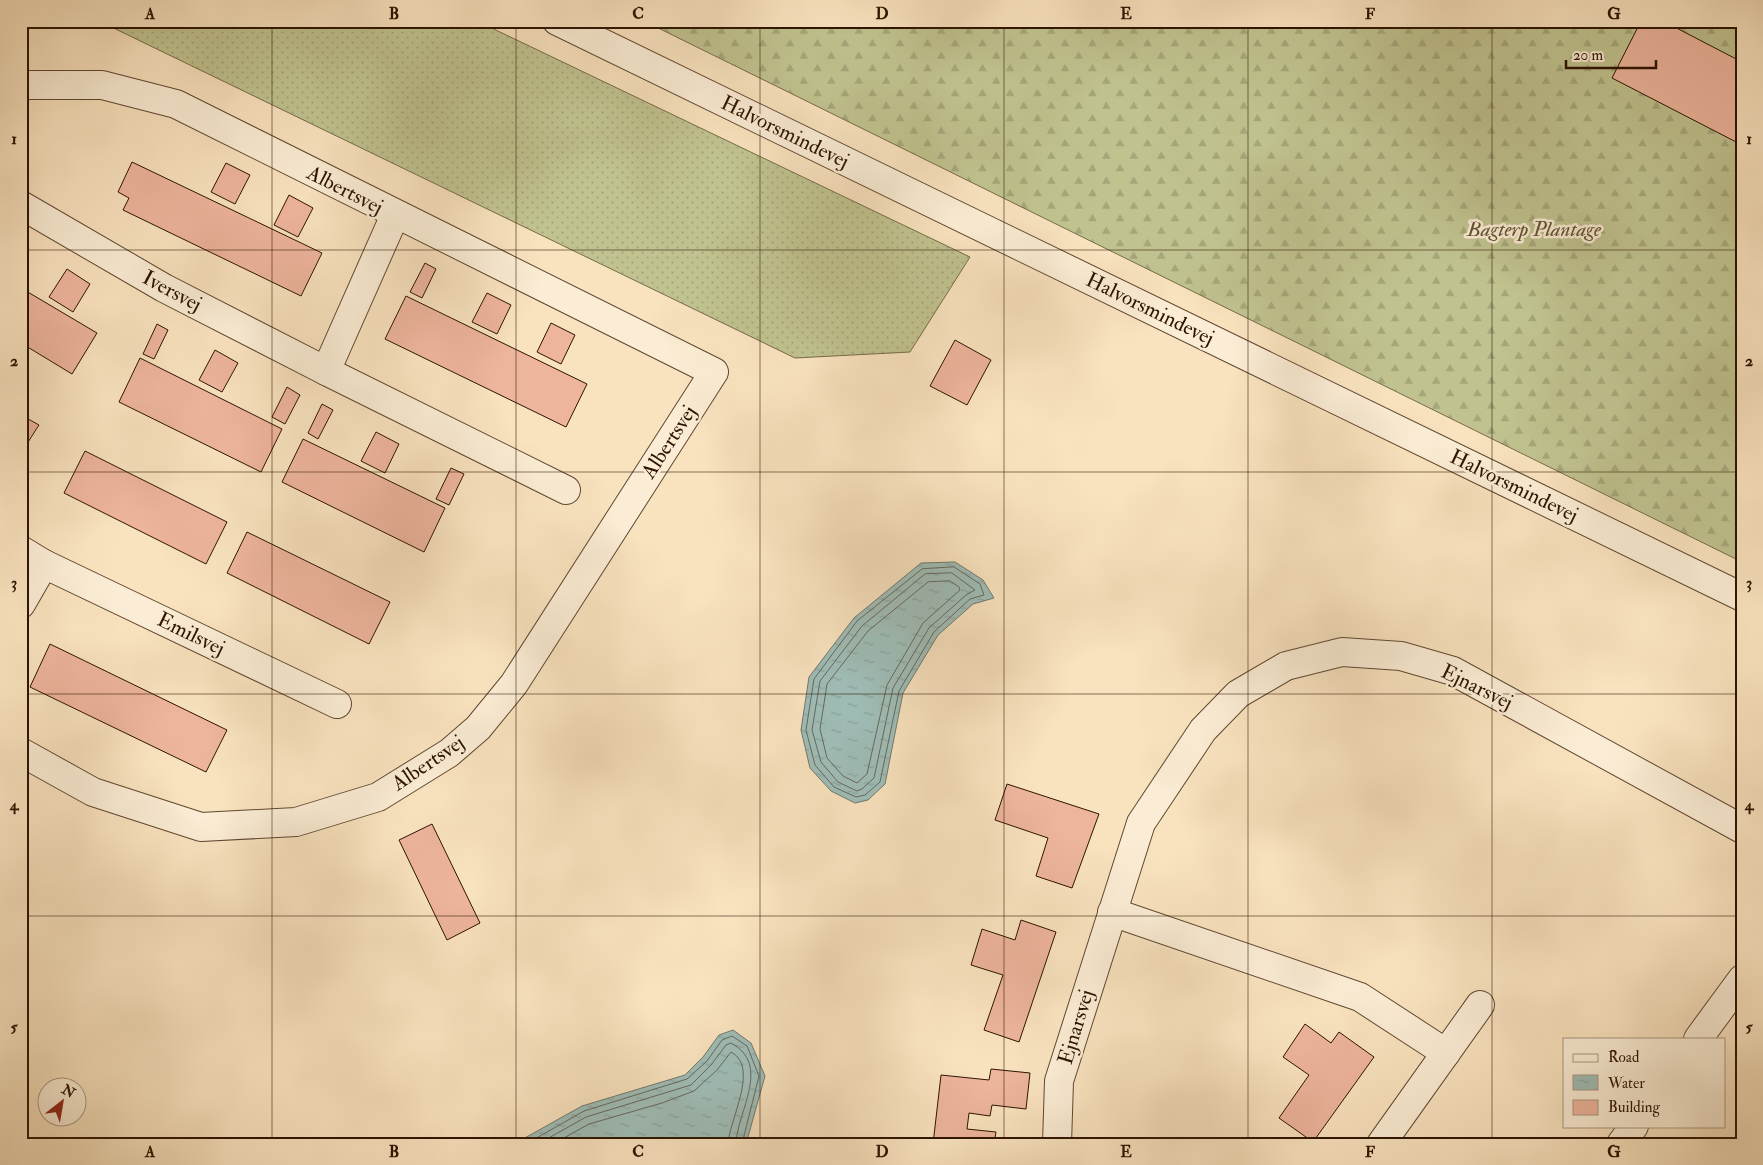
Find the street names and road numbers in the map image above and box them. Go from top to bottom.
street label: Halvorsmindevej [716,89,854,175]
street label: Albertsvej [301,159,388,221]
street label: Iversvej [138,264,206,318]
street label: Halvorsmindevej [1081,266,1219,352]
street label: Albertsvej [635,400,703,485]
street label: Halvorsmindevej [1445,443,1583,529]
street label: Emilsvej [153,606,229,662]
street label: Ejnarsvej [1436,658,1518,716]
street label: Albertsvej [386,729,470,798]
street label: Ejnarsvej [1052,986,1100,1068]

